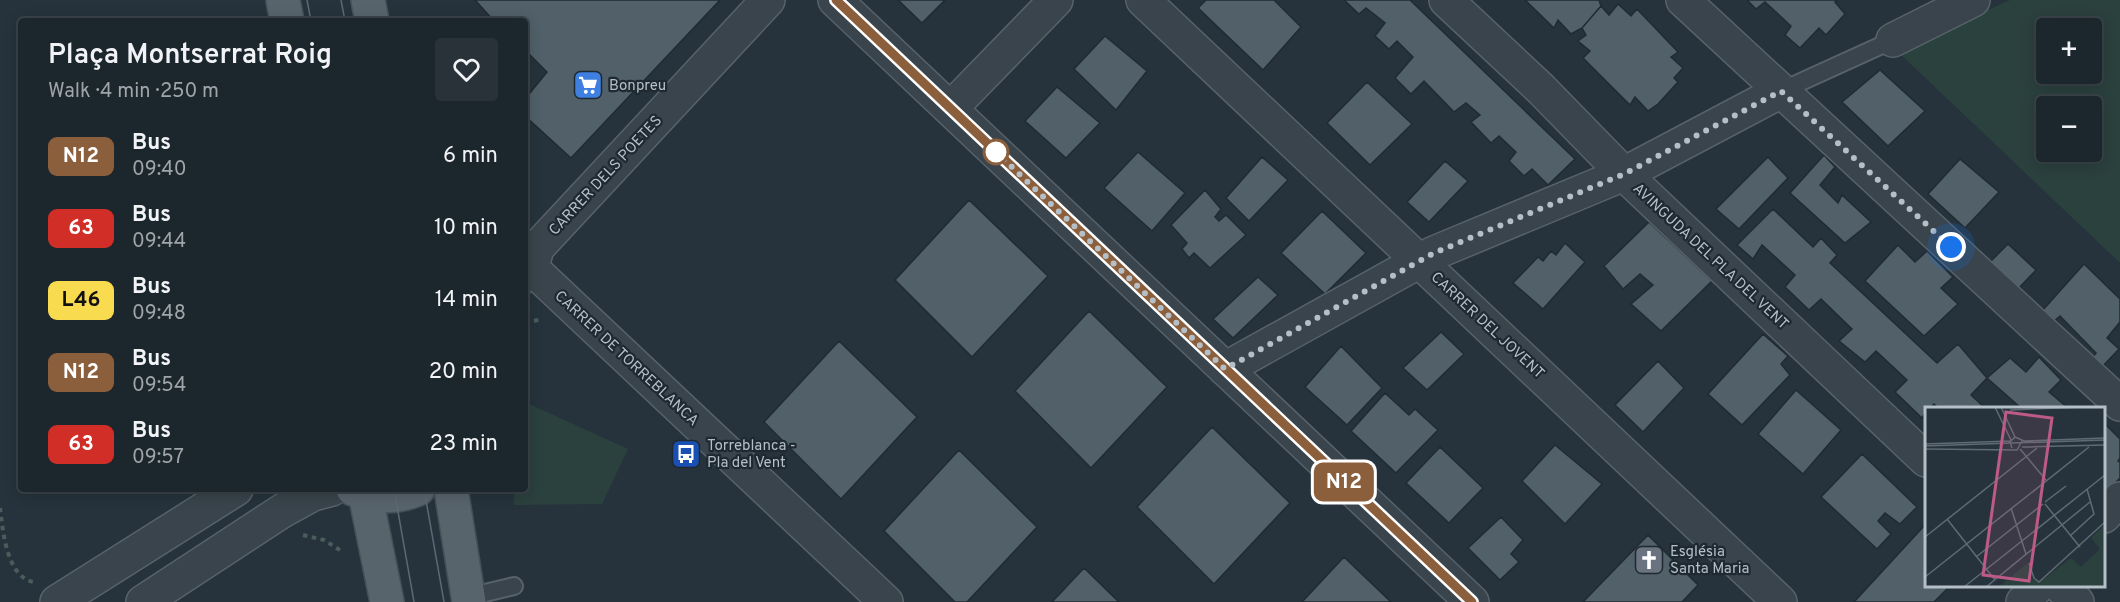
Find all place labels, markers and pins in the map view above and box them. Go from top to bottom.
supermarket icon: Bonpreu [572,69,604,101]
place label: Bonpreu [609,77,666,96]
unlabelled marker [983,139,1009,165]
place label: Torreblanca - Pla del Vent [707,437,796,473]
bus stop icon: Torreblanca - Pla del Vent [670,438,702,470]
place label: Església Santa Maria [1670,543,1749,579]
church icon: Església Santa Maria [1633,544,1665,576]

